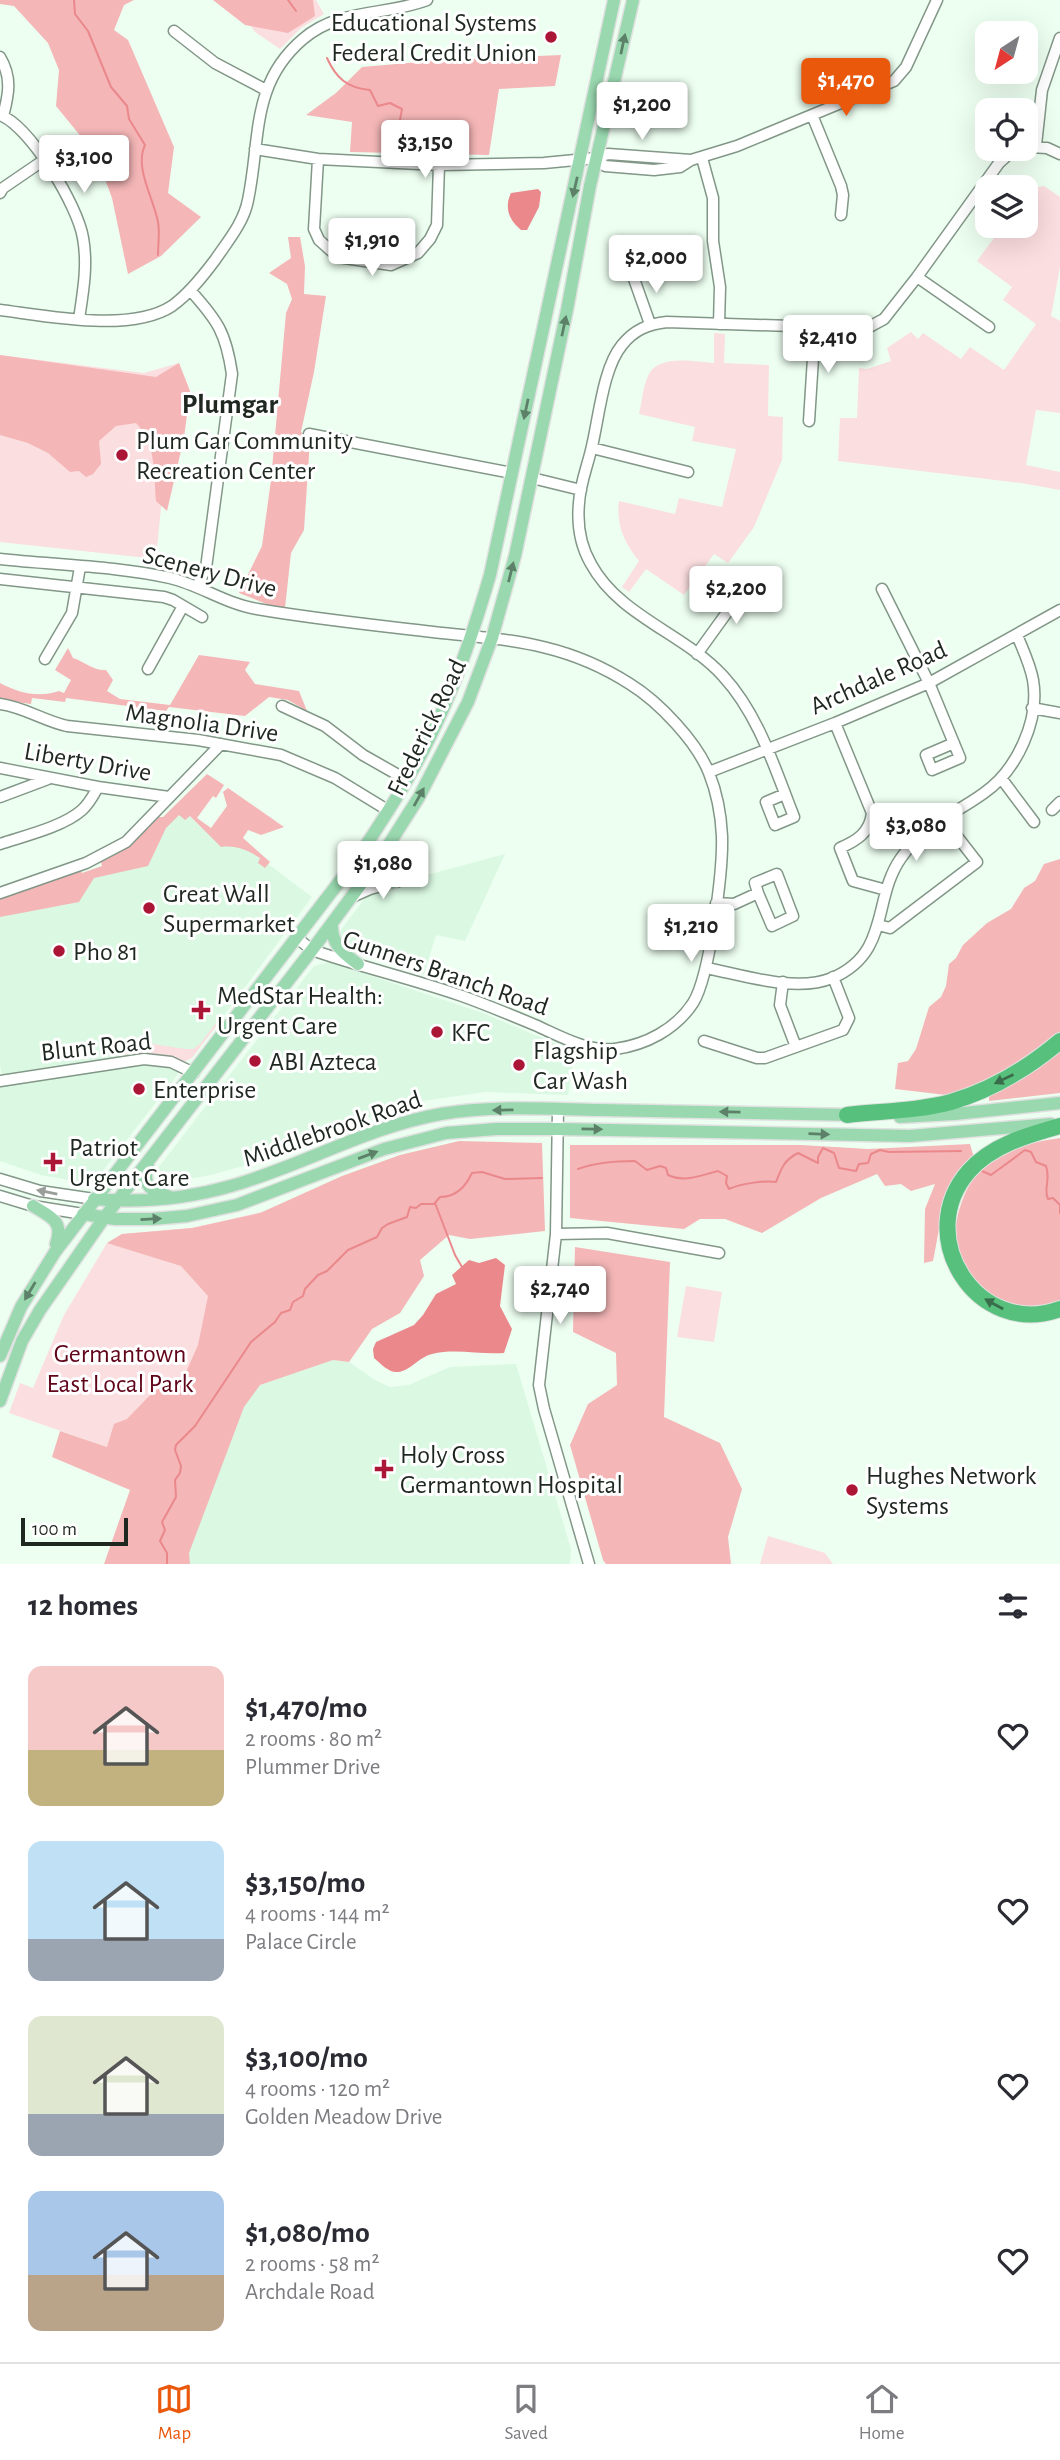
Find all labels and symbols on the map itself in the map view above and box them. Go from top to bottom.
place label: Educational Systems Federal Credit Union [331,10,537,66]
north arrow [975,21,1038,84]
marker: Educational Systems Federal Credit Union [543,29,559,45]
one-way arrow [618,33,629,55]
pin: $1,470 [789,58,903,118]
pin: $1,200 [585,82,699,142]
pin: $3,150 [368,120,482,180]
pin: $3,100 [27,136,141,195]
one-way arrow [569,176,580,198]
pin: $1,910 [315,218,429,278]
pin: $2,000 [599,236,713,295]
one-way arrow [558,315,569,337]
pin: $2,410 [771,316,885,375]
district label: Plumgar [182,391,279,419]
one-way arrow [520,398,531,420]
place label: Plum Gar Community Recreation Center [136,428,353,484]
marker: Plum Gar Community Recreation Center [114,447,130,463]
street label: Scenery Drive [140,542,279,602]
one-way arrow [506,561,517,583]
pin: $2,200 [679,566,793,626]
street label: Archdale Road [806,636,951,720]
street label: Frederick Road [383,655,471,800]
street label: Magnolia Drive [124,699,280,747]
street label: Liberty Drive [22,738,153,786]
one-way arrow [413,788,425,807]
pin: $3,080 [859,804,973,863]
pin: $1,080 [326,842,440,901]
place label: Great Wall Supermarket [163,881,295,937]
marker: Great Wall Supermarket [141,900,157,916]
pin: $1,210 [634,904,748,964]
street label: Gunners Branch Road [340,926,552,1020]
place label: Pho 81 [73,939,138,965]
marker: Pho 81 [51,943,67,959]
place label: MedStar Health: Urgent Care [217,983,383,1039]
marker: MedStar Health: Urgent Care [191,1000,211,1020]
place label: KFC [451,1020,490,1046]
marker: KFC [429,1024,445,1040]
street label: Blunt Road [39,1028,153,1066]
place label: Flagship Car Wash [533,1038,628,1094]
place label: ABI Azteca [269,1049,377,1075]
marker: ABI Azteca [247,1053,263,1069]
marker: Flagship Car Wash [511,1057,527,1073]
one-way arrow [994,1074,1014,1085]
place label: Enterprise [153,1077,256,1103]
marker: Enterprise [131,1081,147,1097]
street label: Middlebrook Road [240,1086,425,1172]
one-way arrow [492,1104,514,1115]
one-way arrow [719,1106,741,1118]
one-way arrow [581,1123,603,1135]
one-way arrow [809,1128,831,1139]
place label: Patriot Urgent Care [69,1135,189,1191]
one-way arrow [357,1149,378,1160]
marker: Patriot Urgent Care [43,1152,63,1172]
one-way arrow [36,1186,58,1197]
one-way arrow [140,1213,162,1224]
pin: $2,740 [503,1266,617,1326]
one-way arrow [24,1281,37,1300]
one-way arrow [985,1298,1004,1310]
park label: Germantown East Local Park [47,1341,194,1397]
place label: Holy Cross Germantown Hospital [400,1442,623,1498]
marker: Holy Cross Germantown Hospital [374,1459,394,1479]
place label: Hughes Network Systems [866,1463,1036,1519]
marker: Hughes Network Systems [844,1482,860,1498]
scale bar [21,1515,128,1547]

